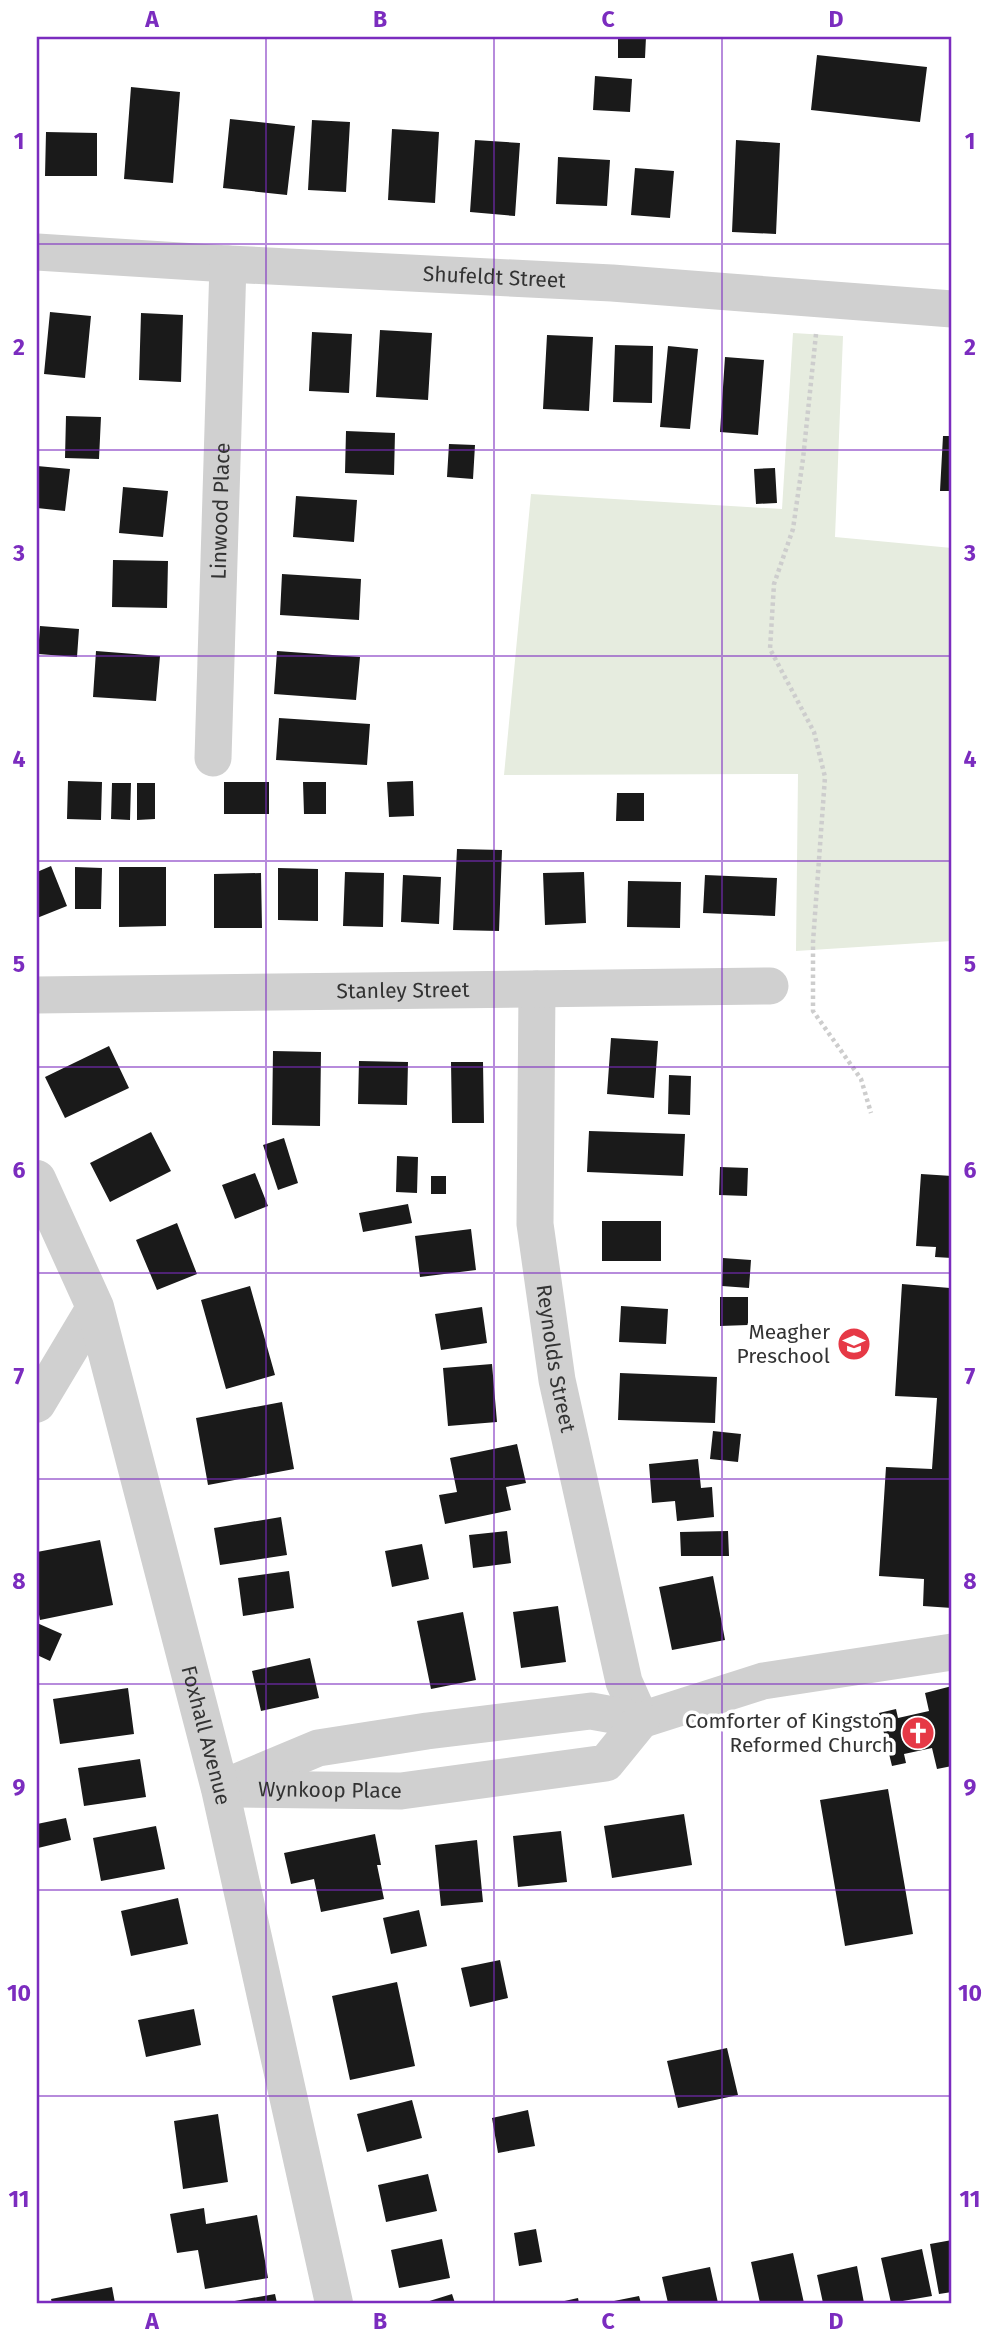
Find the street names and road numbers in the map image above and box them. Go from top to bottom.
street label: Shufeldt Street [422,261,567,294]
street label: Linwood Place [205,442,236,580]
street label: Stanley Street [336,977,470,1004]
street label: Reynolds Street [531,1283,581,1435]
street label: Foxhall Avenue [176,1663,236,1807]
street label: Wynkoop Place [258,1776,402,1804]

